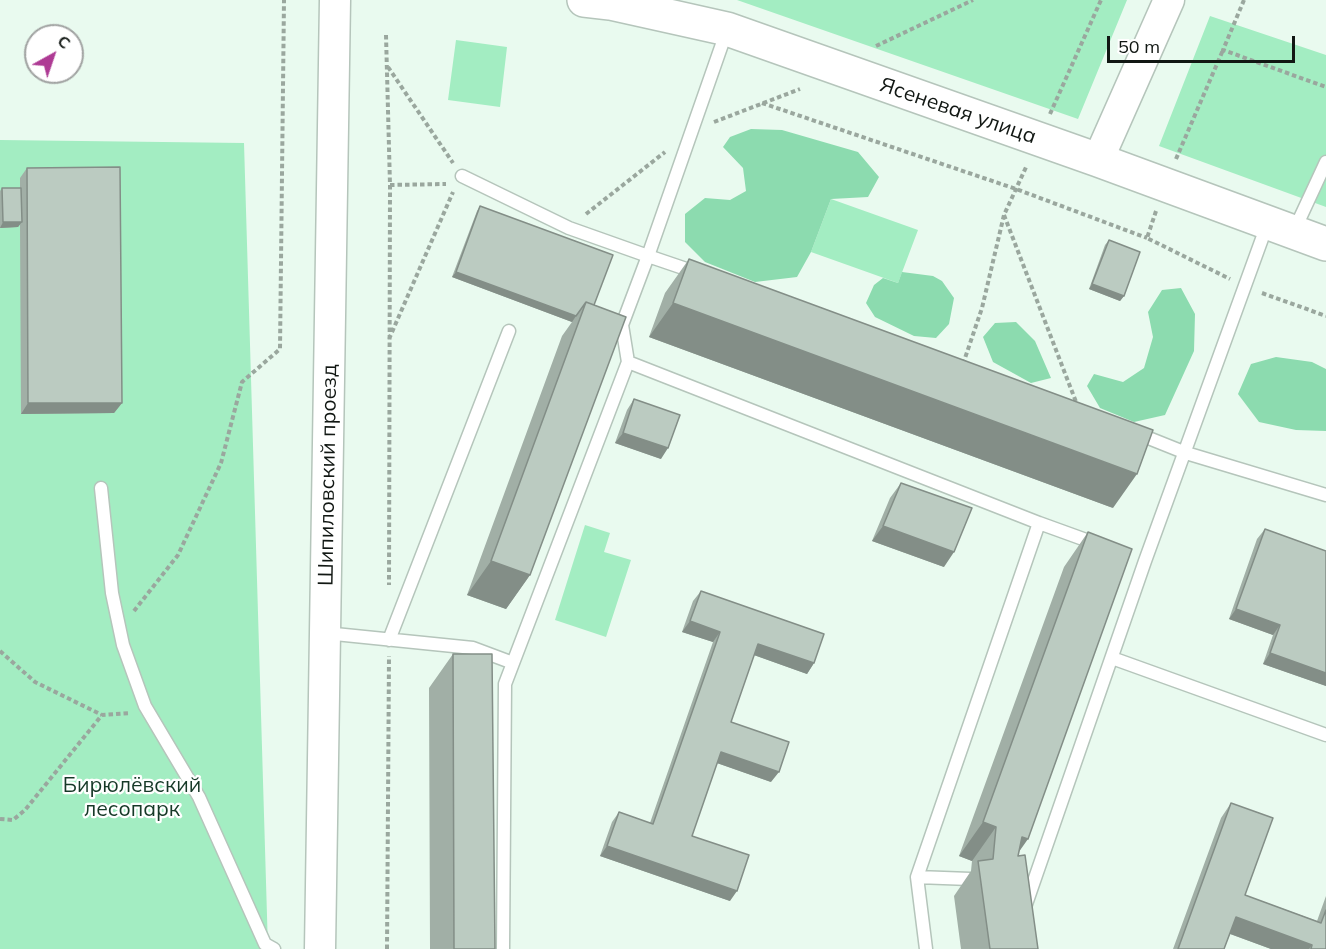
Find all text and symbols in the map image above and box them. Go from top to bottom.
north arrow [24,24,84,84]
scale bar [1110,24,1298,62]
text: С [54,31,75,53]
text: 50 m [1118,35,1160,58]
street label: Ясеневая улица [877,72,1039,150]
street label: Шипиловский проезд [313,364,343,586]
park label: Бирюлёвский лесопарк [63,773,201,823]

